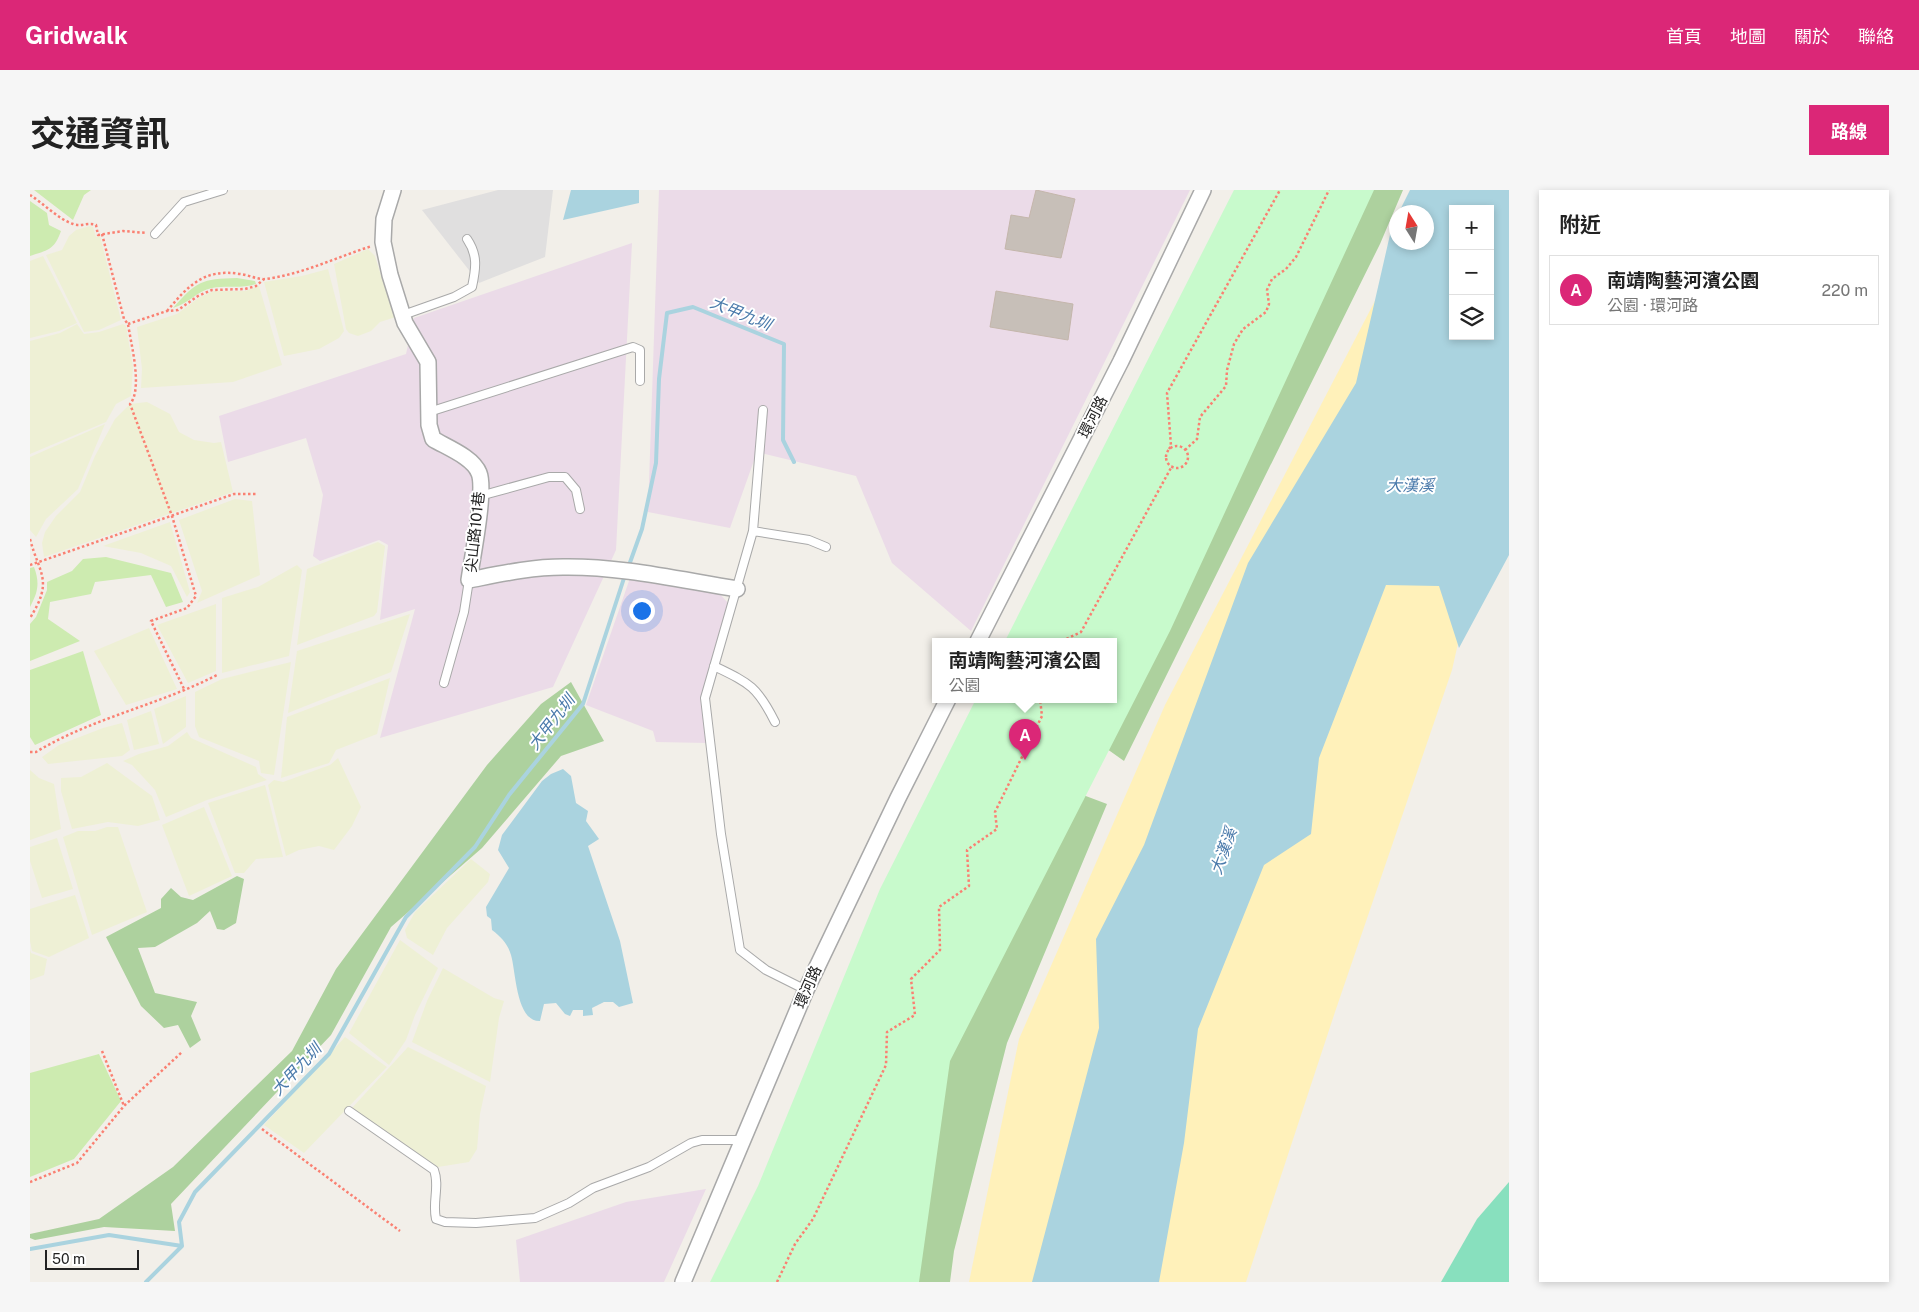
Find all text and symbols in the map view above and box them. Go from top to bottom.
text: Gridwalk [25,21,128,49]
text: 首頁 [1666,26,1702,47]
text: 地圖 [1730,26,1766,47]
text: 關於 [1794,26,1830,47]
text: 聯絡 [1858,26,1894,47]
button: 路線 [1809,105,1889,155]
text: 交通資訊 [30,113,170,154]
north arrow [1389,205,1434,250]
map controls [1449,205,1494,340]
button: + [1449,205,1494,250]
text: 附近 [1559,212,1601,237]
button: − [1449,250,1494,295]
text: 南靖陶藝河濱公園 [1607,269,1759,291]
text: A [1570,281,1582,300]
text: 220 m [1821,281,1868,300]
water label: 大甲九圳 [708,293,776,335]
button: layers [1449,295,1494,340]
text: 公園 · 環河路 [1607,296,1698,315]
street label: 環河路 [1075,393,1110,441]
water label: 大漢溪 [1386,476,1436,495]
street label: 尖山路101巷 [462,491,487,573]
your location [629,598,655,624]
popup [932,638,1117,703]
text: 南靖陶藝河濱公園 [948,649,1101,671]
text: 公園 [948,676,981,695]
water label: 大甲九圳 [524,690,580,753]
pin: A [1009,719,1041,760]
water label: 大漢溪 [1206,823,1241,877]
street label: 環河路 [791,963,824,1011]
water label: 大甲九圳 [268,1038,326,1099]
scale bar [45,1247,139,1270]
text: 50 m [52,1251,85,1267]

